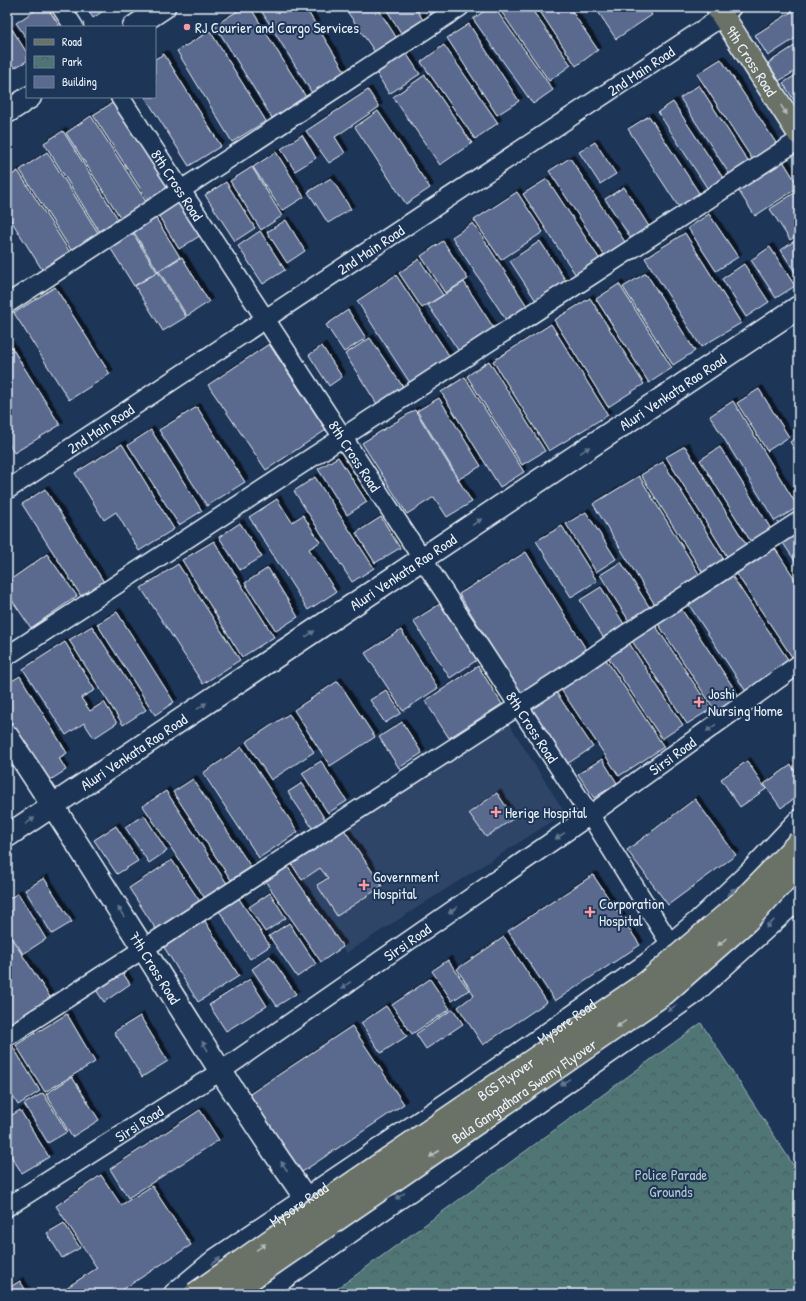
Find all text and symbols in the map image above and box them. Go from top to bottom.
place label: RJ Courier and Cargo Services [195,17,359,38]
street label: 9th Cross Road [721,21,782,100]
marker: RJ Courier and Cargo Services [182,22,192,32]
legend [26,26,156,98]
text: Road [62,33,82,50]
street label: 2nd Main Road [603,41,678,100]
text: Park [62,53,82,70]
text: Building [62,73,97,90]
one-way arrow [780,105,788,116]
street label: 8th Cross Road [147,145,209,225]
street label: 2nd Main Road [333,219,408,279]
street label: Aluri Venkata Rao Road [615,348,730,435]
street label: 2nd Main Road [63,398,138,458]
street label: 8th Cross Road [324,416,386,496]
one-way arrow [580,446,590,454]
one-way arrow [471,519,482,526]
street label: Aluri Venkata Rao Road [345,528,461,615]
one-way arrow [305,630,316,637]
place label: Joshi Nursing Home [708,683,783,721]
street label: 8th Cross Road [501,687,563,767]
marker: Joshi Nursing Home [693,696,705,708]
one-way arrow [197,702,207,710]
street label: Aluri Venkata Rao Road [76,708,191,795]
one-way arrow [705,724,716,732]
street label: Sirsi Road [644,731,700,780]
place label: Herige Hospital [505,802,587,823]
marker: Herige Hospital [490,806,502,818]
one-way arrow [25,817,35,825]
one-way arrow [554,832,565,840]
place label: Government Hospital [373,866,440,904]
marker: Government Hospital [358,879,370,891]
one-way arrow [726,887,736,897]
place label: Corporation Hospital [599,893,665,931]
one-way arrow [117,906,124,918]
one-way arrow [448,906,458,914]
marker: Corporation Hospital [584,906,596,918]
street label: Sirsi Road [379,918,435,966]
one-way arrow [765,919,775,929]
street label: 7th Cross Road [124,927,186,1008]
one-way arrow [717,938,727,947]
one-way arrow [340,981,352,988]
street label: Mysore Road [533,993,600,1049]
one-way arrow [666,1004,677,1012]
one-way arrow [616,1020,626,1028]
street label: Bala Gangadhara Swamy Flyover [447,1033,601,1148]
one-way arrow [201,1041,209,1051]
street label: BGS Flyover [473,1051,539,1106]
one-way arrow [560,1078,570,1086]
street label: Sirsi Road [111,1100,167,1146]
one-way arrow [428,1150,439,1158]
one-way arrow [280,1161,288,1171]
park label: Police Parade Grounds [635,1164,707,1202]
street label: Mysore Road [265,1177,332,1231]
one-way arrow [395,1192,405,1200]
one-way arrow [256,1243,266,1251]
one-way arrow [210,1256,221,1265]

